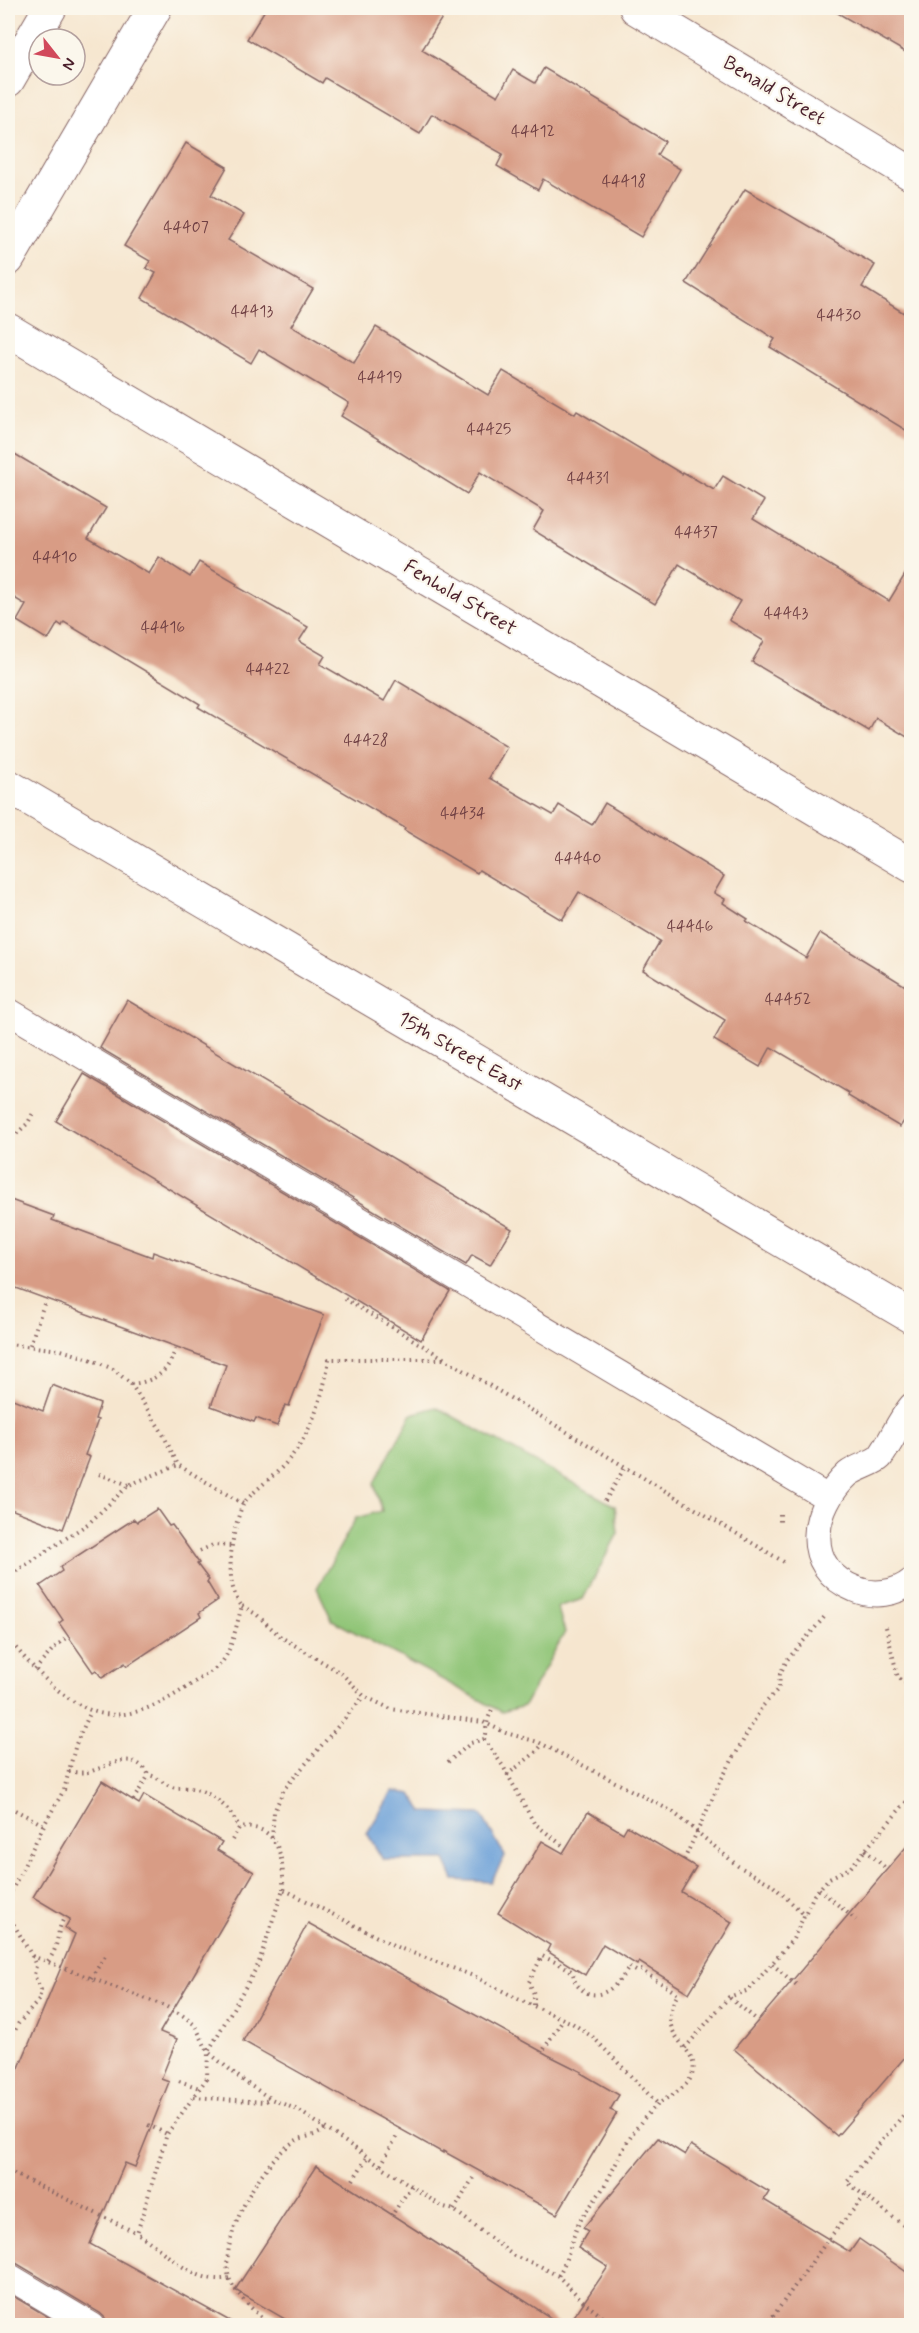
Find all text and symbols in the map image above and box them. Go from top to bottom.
north arrow [27,27,87,87]
street label: Benald Street [718,50,830,132]
text: N [57,54,80,74]
house number: 44412 [511,121,555,142]
house number: 44418 [602,171,646,192]
house number: 44407 [163,217,209,238]
house number: 44413 [231,301,273,322]
house number: 44430 [817,305,861,326]
house number: 44419 [357,367,403,388]
house number: 44425 [467,419,511,440]
house number: 44431 [567,468,609,489]
house number: 44437 [674,522,718,543]
house number: 44410 [33,547,77,568]
street label: Fenhold Street [398,554,522,642]
house number: 44443 [764,603,808,624]
house number: 44416 [141,617,185,638]
house number: 44422 [246,659,290,680]
house number: 44428 [343,730,389,751]
house number: 44434 [440,803,486,824]
house number: 44440 [555,848,601,869]
house number: 44446 [667,916,713,937]
house number: 44452 [765,989,811,1010]
street label: 15th Street East [393,1005,528,1099]

